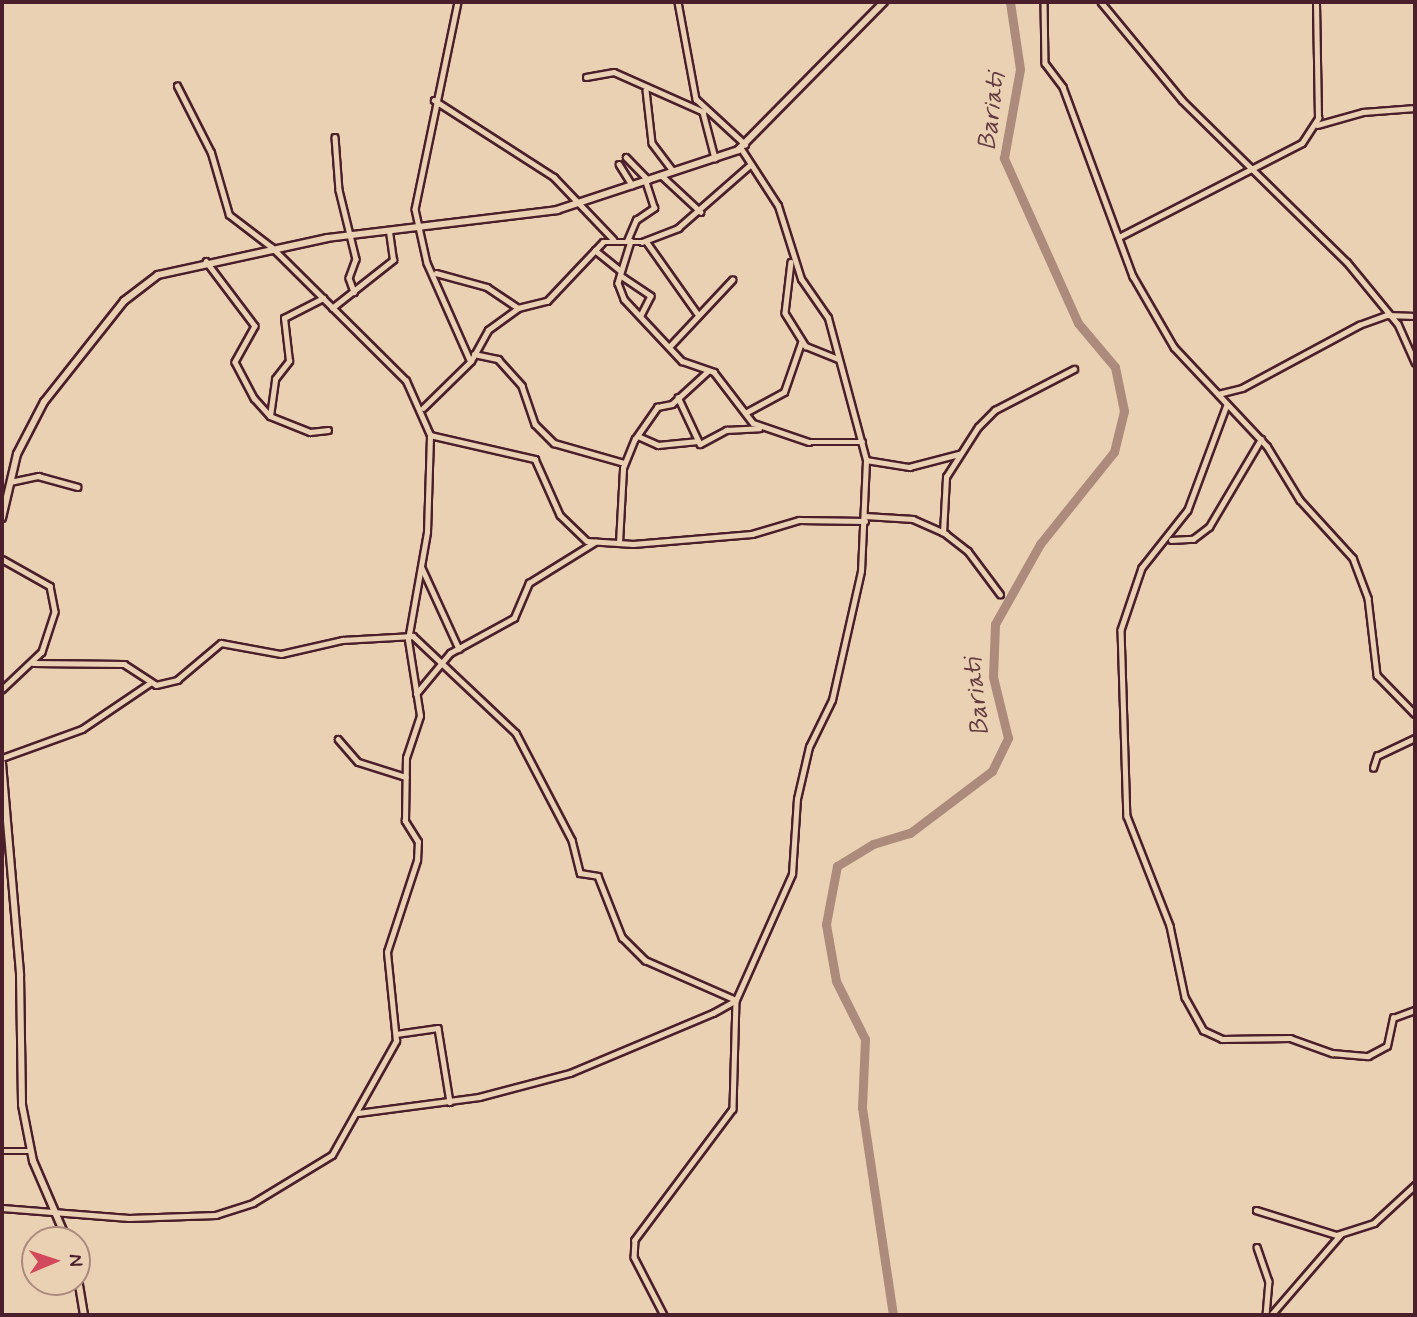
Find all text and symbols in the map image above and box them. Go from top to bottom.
water label: Bariati [973,71,1013,153]
water label: Bariati [958,657,998,737]
north arrow [21,1226,91,1296]
text: N [63,1254,88,1267]

